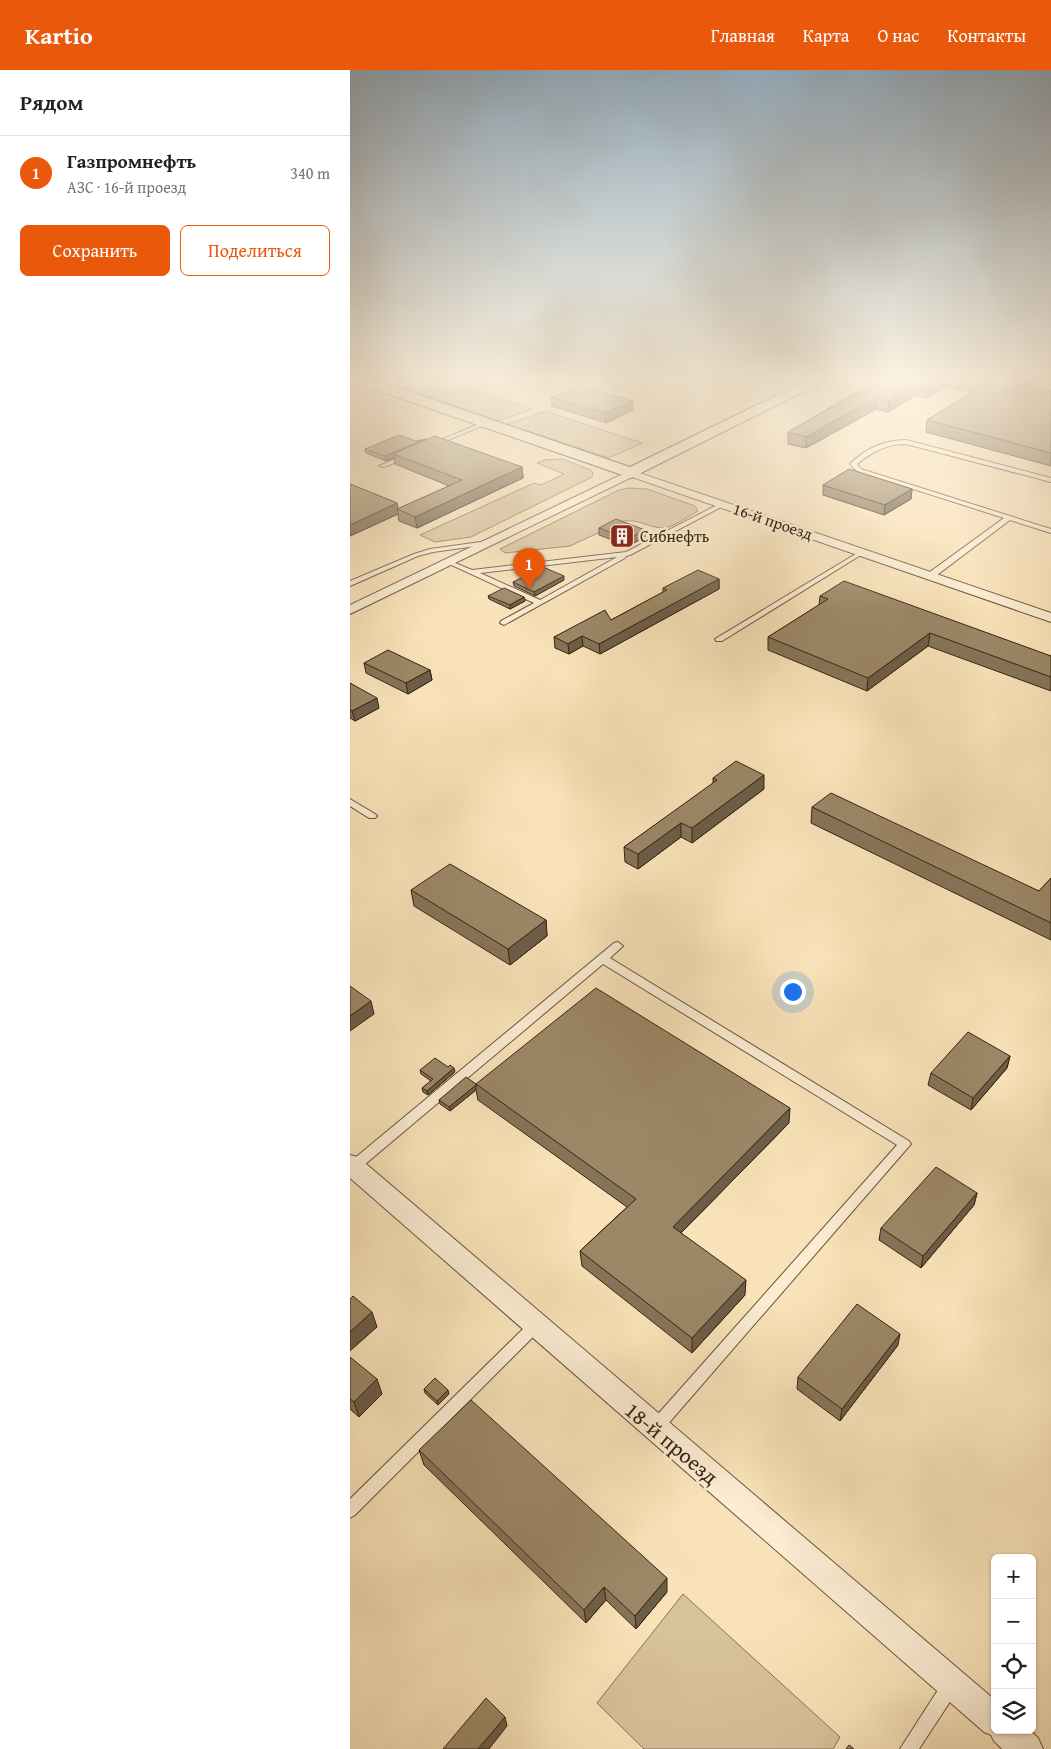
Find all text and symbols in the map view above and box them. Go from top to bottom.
text: Kartio [25,18,93,53]
text: Главная [711,22,775,49]
text: Карта [803,22,849,49]
text: О нас [877,22,919,49]
text: Контакты [947,22,1026,49]
text: Рядом [20,87,83,118]
text: Газпромнефть [67,147,196,175]
text: 1 [32,161,40,185]
text: 340 m [290,161,330,185]
text: АЗС · 16-й проезд [67,175,186,199]
button: Сохранить [20,225,170,276]
button: Поделиться [180,225,330,276]
street label: 16-й проезд [730,496,816,546]
building icon: Сибнефть [609,523,635,549]
place label: Сибнефть [640,524,710,548]
pin: 1 [513,548,545,589]
your location [780,979,806,1005]
street label: 18-й проезд [618,1394,726,1492]
map controls [991,1554,1036,1734]
button: + [991,1554,1036,1599]
button: − [991,1599,1036,1644]
button: locate [991,1644,1036,1689]
button: layers [991,1689,1036,1734]

